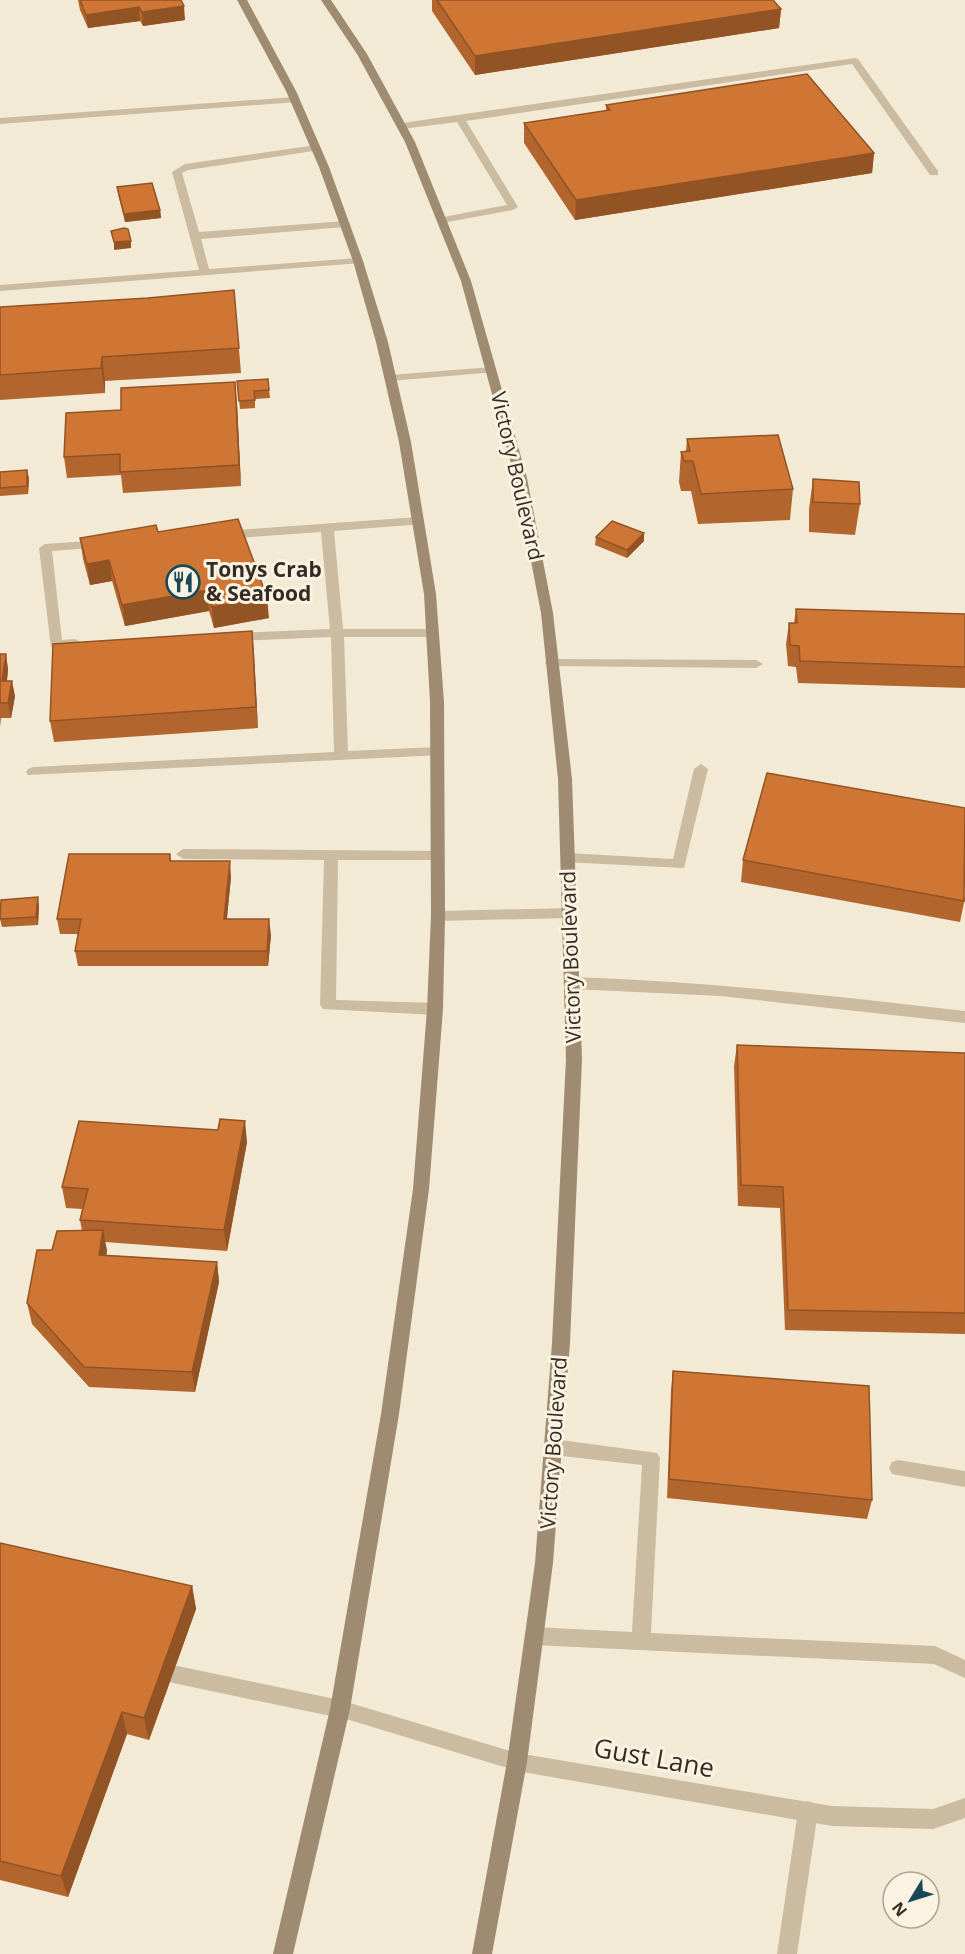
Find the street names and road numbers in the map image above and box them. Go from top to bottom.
street label: Victory Boulevard [485,389,551,563]
street label: Victory Boulevard [553,870,587,1044]
street label: Victory Boulevard [533,1356,573,1530]
street label: Gust Lane [591,1729,717,1785]

